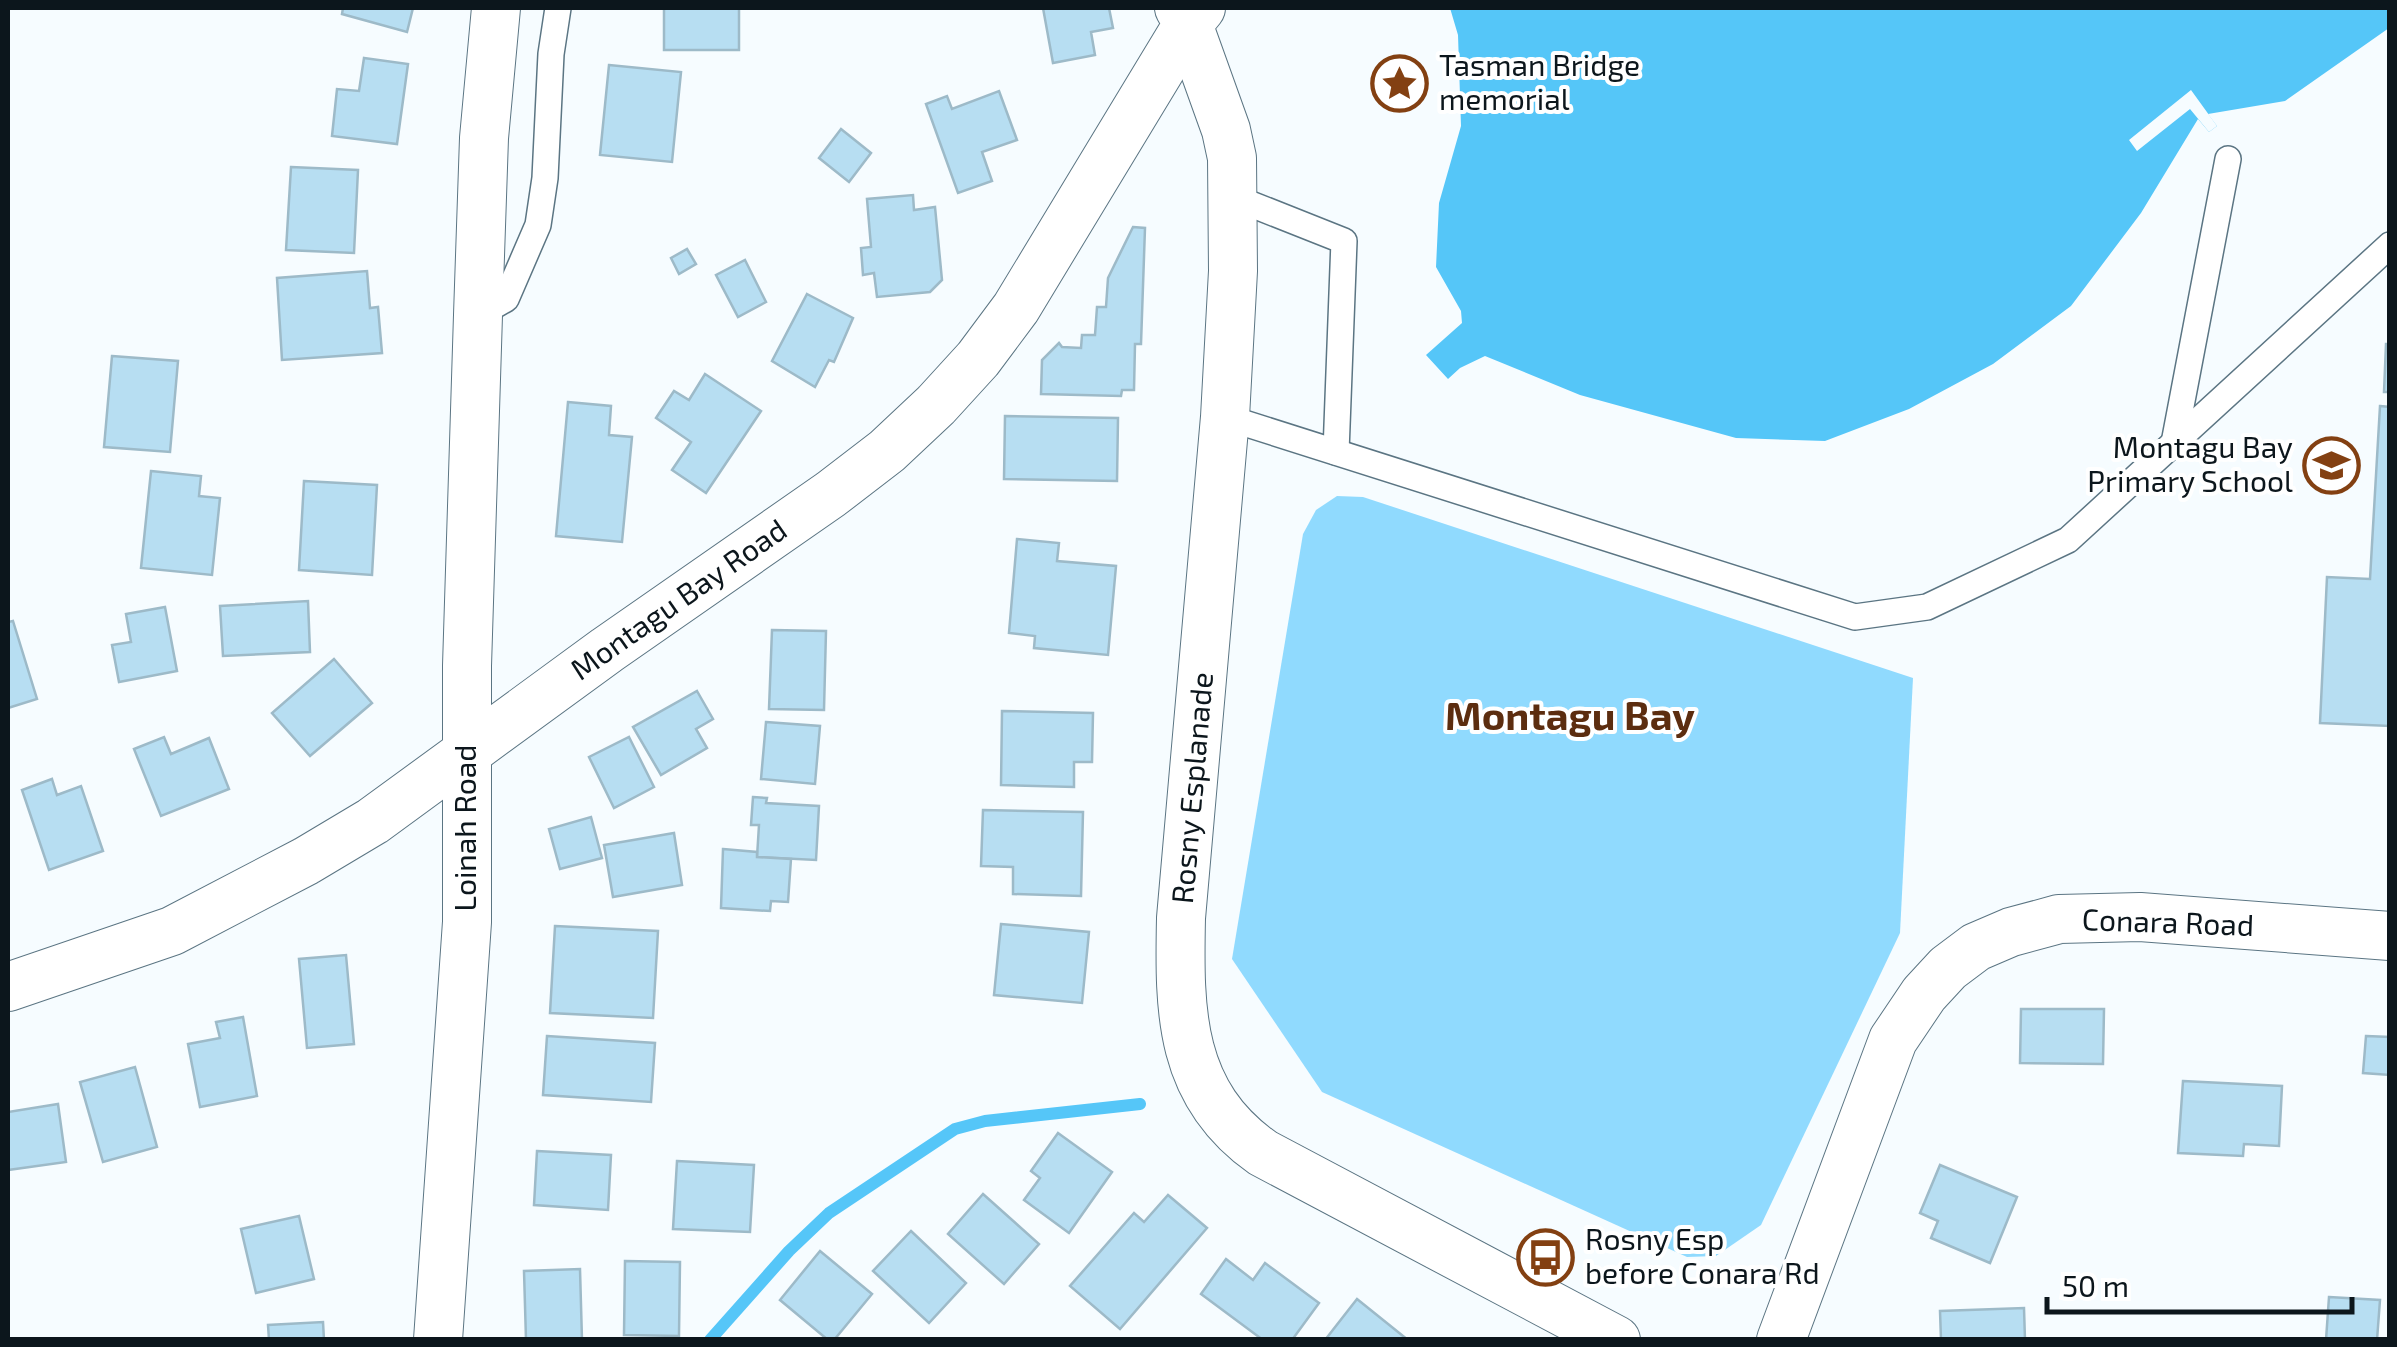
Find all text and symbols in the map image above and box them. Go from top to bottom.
place label: Tasman Bridge memorial [1439,46,1640,116]
place icon: Tasman Bridge memorial [1370,53,1430,113]
place label: Montagu Bay Primary School [2087,428,2293,498]
school or university icon: Montagu Bay Primary School [2302,435,2362,495]
street label: Montagu Bay Road [563,510,793,686]
street label: Rosny Esplanade [1163,671,1219,905]
district label: Montagu Bay [1445,690,1695,739]
street label: Loinah Road [446,745,482,911]
street label: Conara Road [2081,900,2255,942]
place label: Rosny Esp before Conara Rd [1585,1220,1820,1290]
bus stop icon: Rosny Esp before Conara Rd [1516,1227,1576,1287]
scale bar [2047,1252,2352,1314]
text: 50 m [2062,1267,2129,1303]

